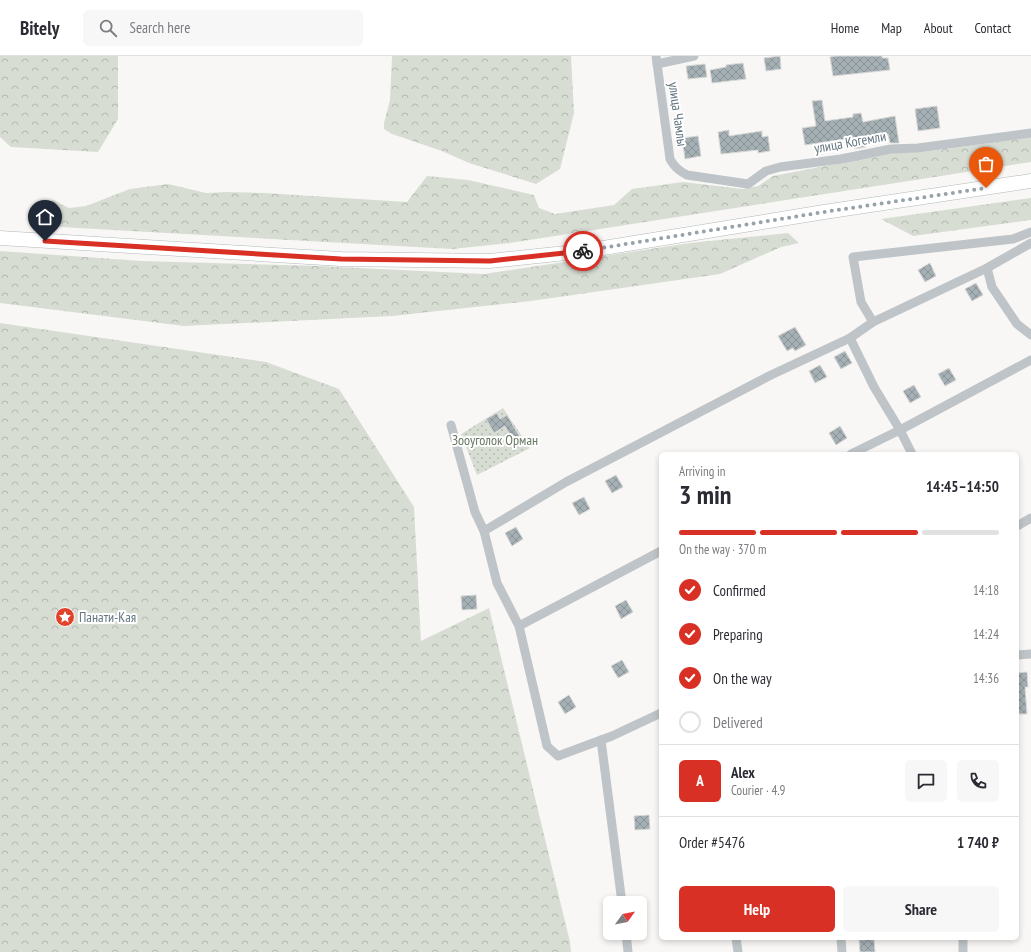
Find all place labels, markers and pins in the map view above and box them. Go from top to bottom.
pin [969,147,1003,188]
pin [28,200,62,241]
place icon: Панати-Кая [54,606,76,628]
place label: Панати-Кая [79,608,136,626]

